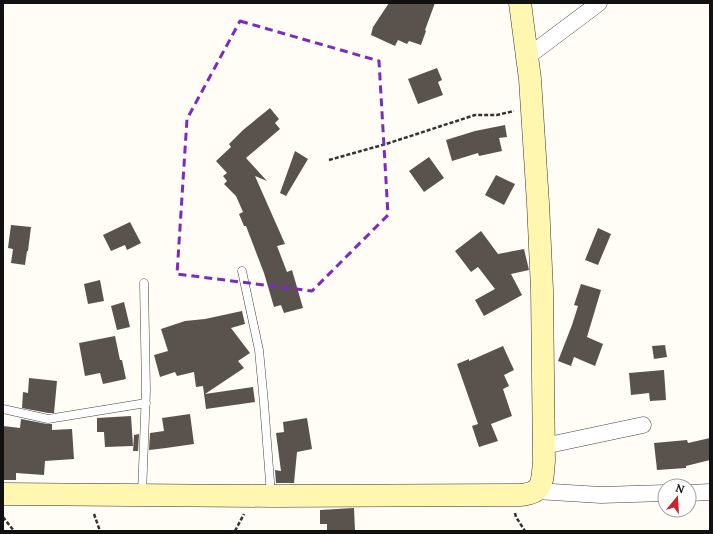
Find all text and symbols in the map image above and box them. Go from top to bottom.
north arrow [657,478,697,518]
text: N [674,481,687,497]

